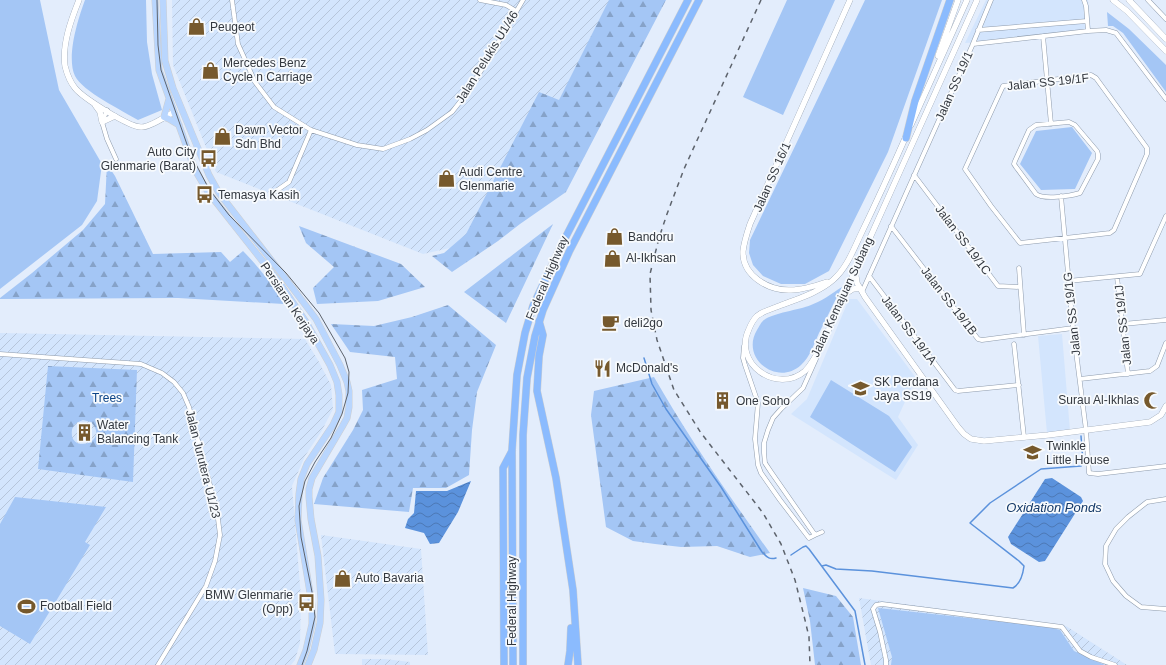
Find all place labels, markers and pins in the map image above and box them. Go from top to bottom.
shop icon: Peugeot [187,17,207,37]
place label: Peugeot [210,20,255,34]
place label: Mercedes Benz Cycle n Carriage [223,56,313,84]
shop icon: Mercedes Benz Cycle n Carriage [200,60,220,80]
place label: Dawn Vector Sdn Bhd [235,123,303,151]
shop icon: Dawn Vector Sdn Bhd [212,127,232,147]
place label: Auto City Glenmarie (Barat) [101,145,196,173]
bus stop icon: Auto City Glenmarie (Barat) [199,149,219,169]
place label: Audi Centre Glenmarie [459,165,523,193]
shop icon: Audi Centre Glenmarie [436,169,456,189]
bus stop icon: Temasya Kasih [195,185,215,205]
place label: Temasya Kasih [218,188,299,202]
shop icon: Bandoru [605,227,625,247]
place label: Bandoru [628,230,673,244]
shop icon: Al-Ikhsan [603,248,623,268]
place label: Al-Ikhsan [626,251,676,265]
cafe icon: deli2go [601,313,621,333]
place label: deli2go [624,316,663,330]
restaurant icon: McDonald's [593,358,613,378]
place label: McDonald's [616,361,678,375]
place label: SK Perdana Jaya SS19 [874,375,939,403]
school or university icon: SK Perdana Jaya SS19 [851,379,871,399]
mosque icon: Surau Al-Ikhlas [1142,390,1162,410]
building icon: One Soho [713,391,733,411]
place label: Surau Al-Ikhlas [1058,393,1139,407]
place label: One Soho [736,394,790,408]
place label: Water Balancing Tank [97,418,179,446]
building icon: Water Balancing Tank [74,422,94,442]
place label: Twinkle Little House [1046,439,1110,467]
school or university icon: Twinkle Little House [1023,443,1043,463]
shop icon: Auto Bavaria [332,568,352,588]
place label: Auto Bavaria [355,571,424,585]
place label: BMW Glenmarie (Opp) [205,588,293,616]
bus stop icon: BMW Glenmarie (Opp) [296,592,316,612]
sports icon: Football Field [17,596,37,616]
place label: Football Field [40,599,112,613]

